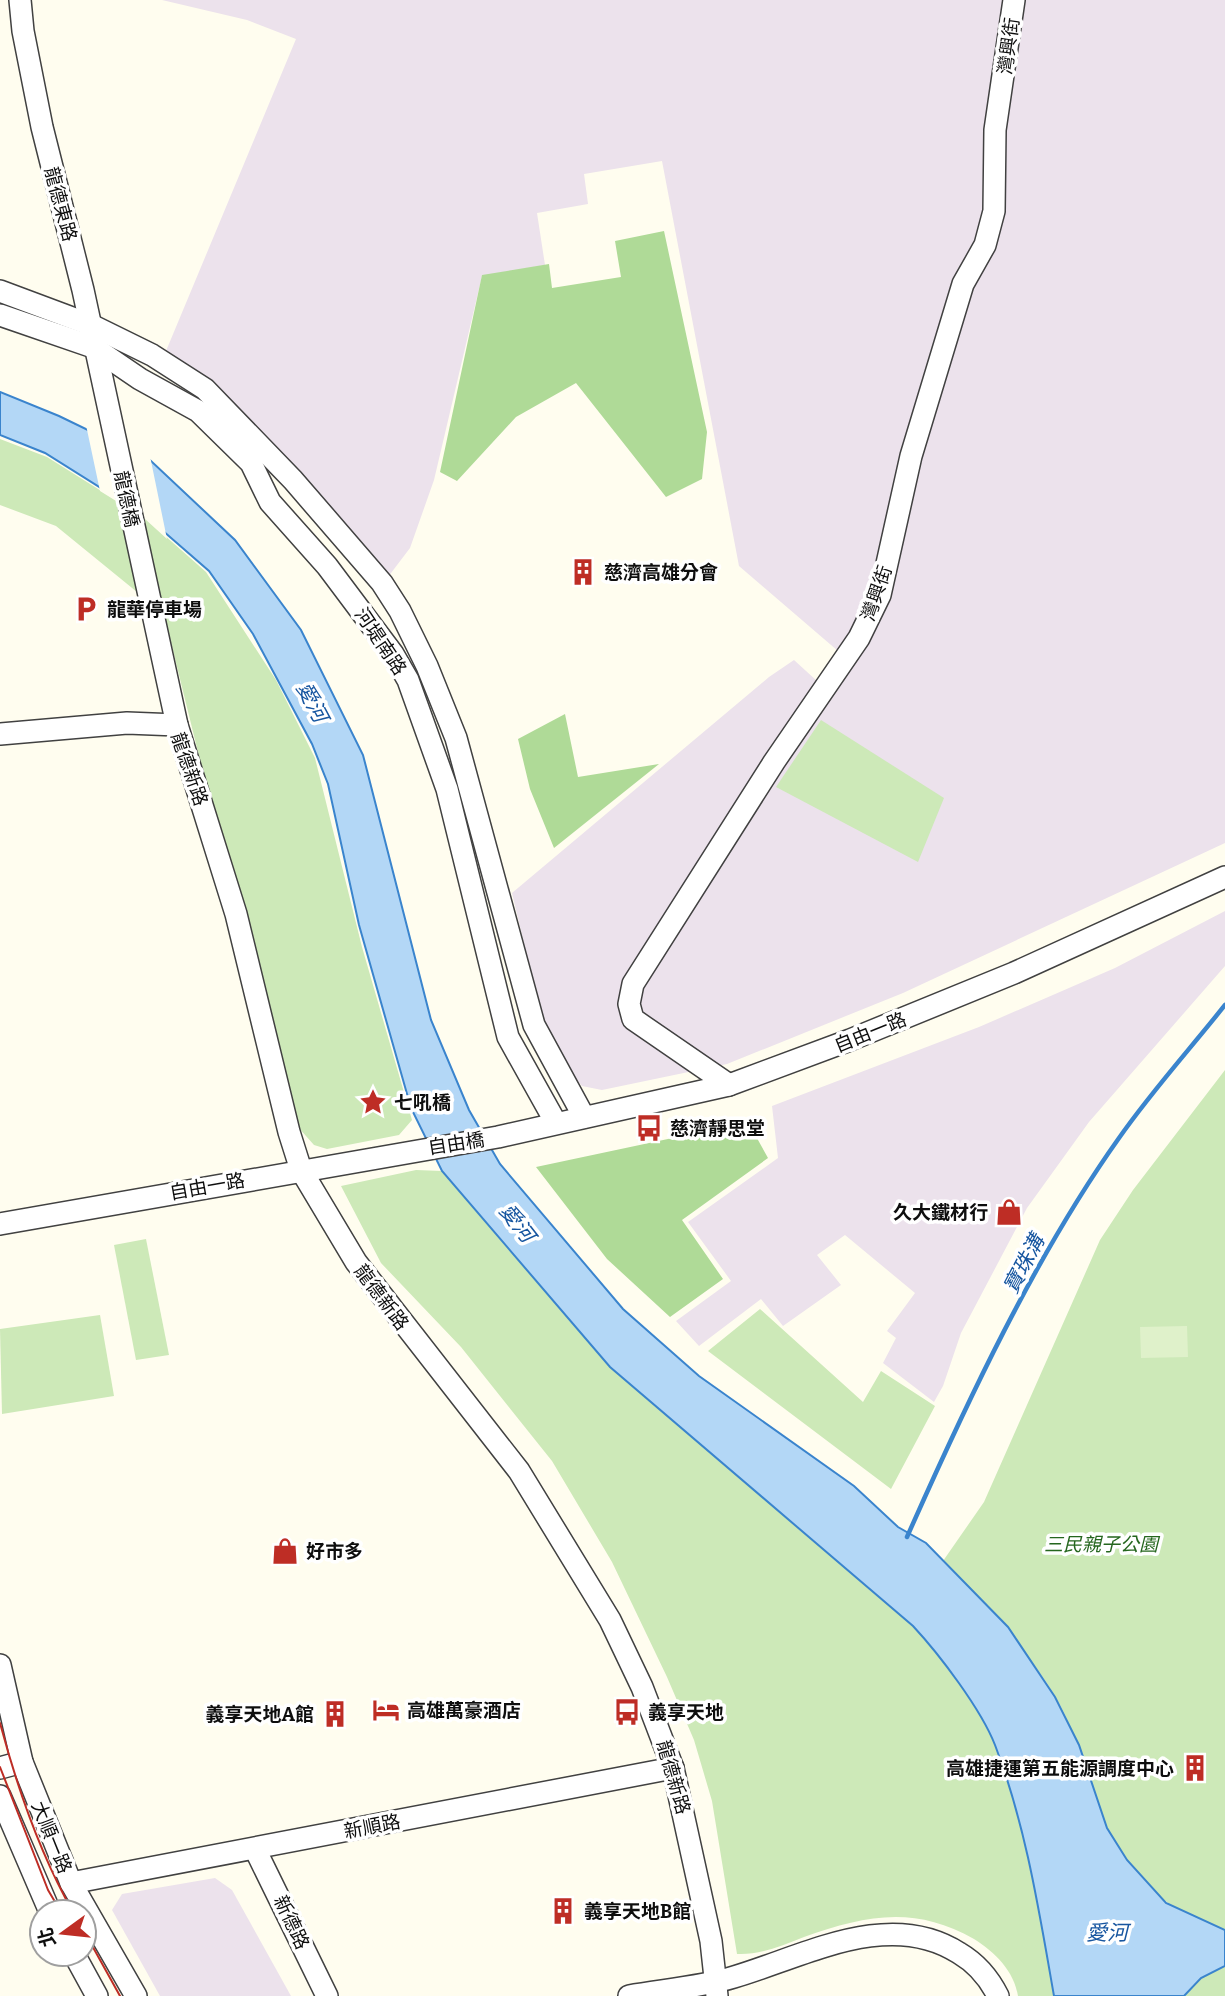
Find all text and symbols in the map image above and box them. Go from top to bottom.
street label: 灣興街 [993,16,1024,76]
street label: 龍德東路 [40,164,81,244]
street label: 龍德橋 [109,469,144,529]
building icon: 慈濟高雄分會 [568,557,598,587]
place label: 慈濟高雄分會 [604,561,718,584]
street label: 灣興街 [856,562,897,624]
parking icon: 龍華停車場 [71,594,101,624]
place label: 龍華停車場 [107,598,202,621]
street label: 河堤南路 [350,603,411,679]
water label: 愛河 [291,677,335,730]
street label: 龍德新路 [166,729,213,809]
street label: 自由一路 [831,1008,910,1057]
place icon: 七吼橋 [358,1087,388,1117]
place label: 七吼橋 [394,1091,451,1114]
bus stop icon: 慈濟靜思堂 [634,1113,664,1143]
place label: 慈濟靜思堂 [670,1117,765,1140]
street label: 自由橋 [426,1128,486,1159]
street label: 自由一路 [168,1169,247,1204]
shop icon: 久大鐵材行 [994,1197,1024,1227]
water label: 愛河 [494,1198,543,1251]
place label: 久大鐵材行 [893,1201,988,1224]
water label: 寶珠溝 [998,1227,1052,1298]
street label: 龍德新路 [350,1260,414,1335]
park label: 三民親子公園 [1044,1533,1161,1556]
shop icon: 好市多 [270,1536,300,1566]
place label: 好市多 [306,1540,363,1563]
hotel icon: 高雄萬豪酒店 [371,1695,401,1725]
bus stop icon: 義享天地 [612,1697,642,1727]
building icon: 義享天地A館 [320,1699,350,1729]
place label: 高雄萬豪酒店 [407,1699,521,1722]
place label: 義享天地 [648,1701,724,1724]
place label: 義享天地A館 [205,1703,314,1726]
street label: 龍德新路 [652,1737,695,1817]
building icon: 高雄捷運第五能源調度中心 [1180,1753,1210,1783]
place label: 高雄捷運第五能源調度中心 [946,1757,1174,1780]
street label: 大順一路 [27,1798,76,1877]
street label: 新順路 [342,1810,402,1843]
street label: 新德路 [269,1892,314,1953]
building icon: 義享天地B館 [548,1896,578,1926]
north arrow [28,1898,98,1968]
place label: 義享天地B館 [584,1900,691,1923]
water label: 愛河 [1086,1920,1132,1946]
text: 北 [33,1925,61,1949]

